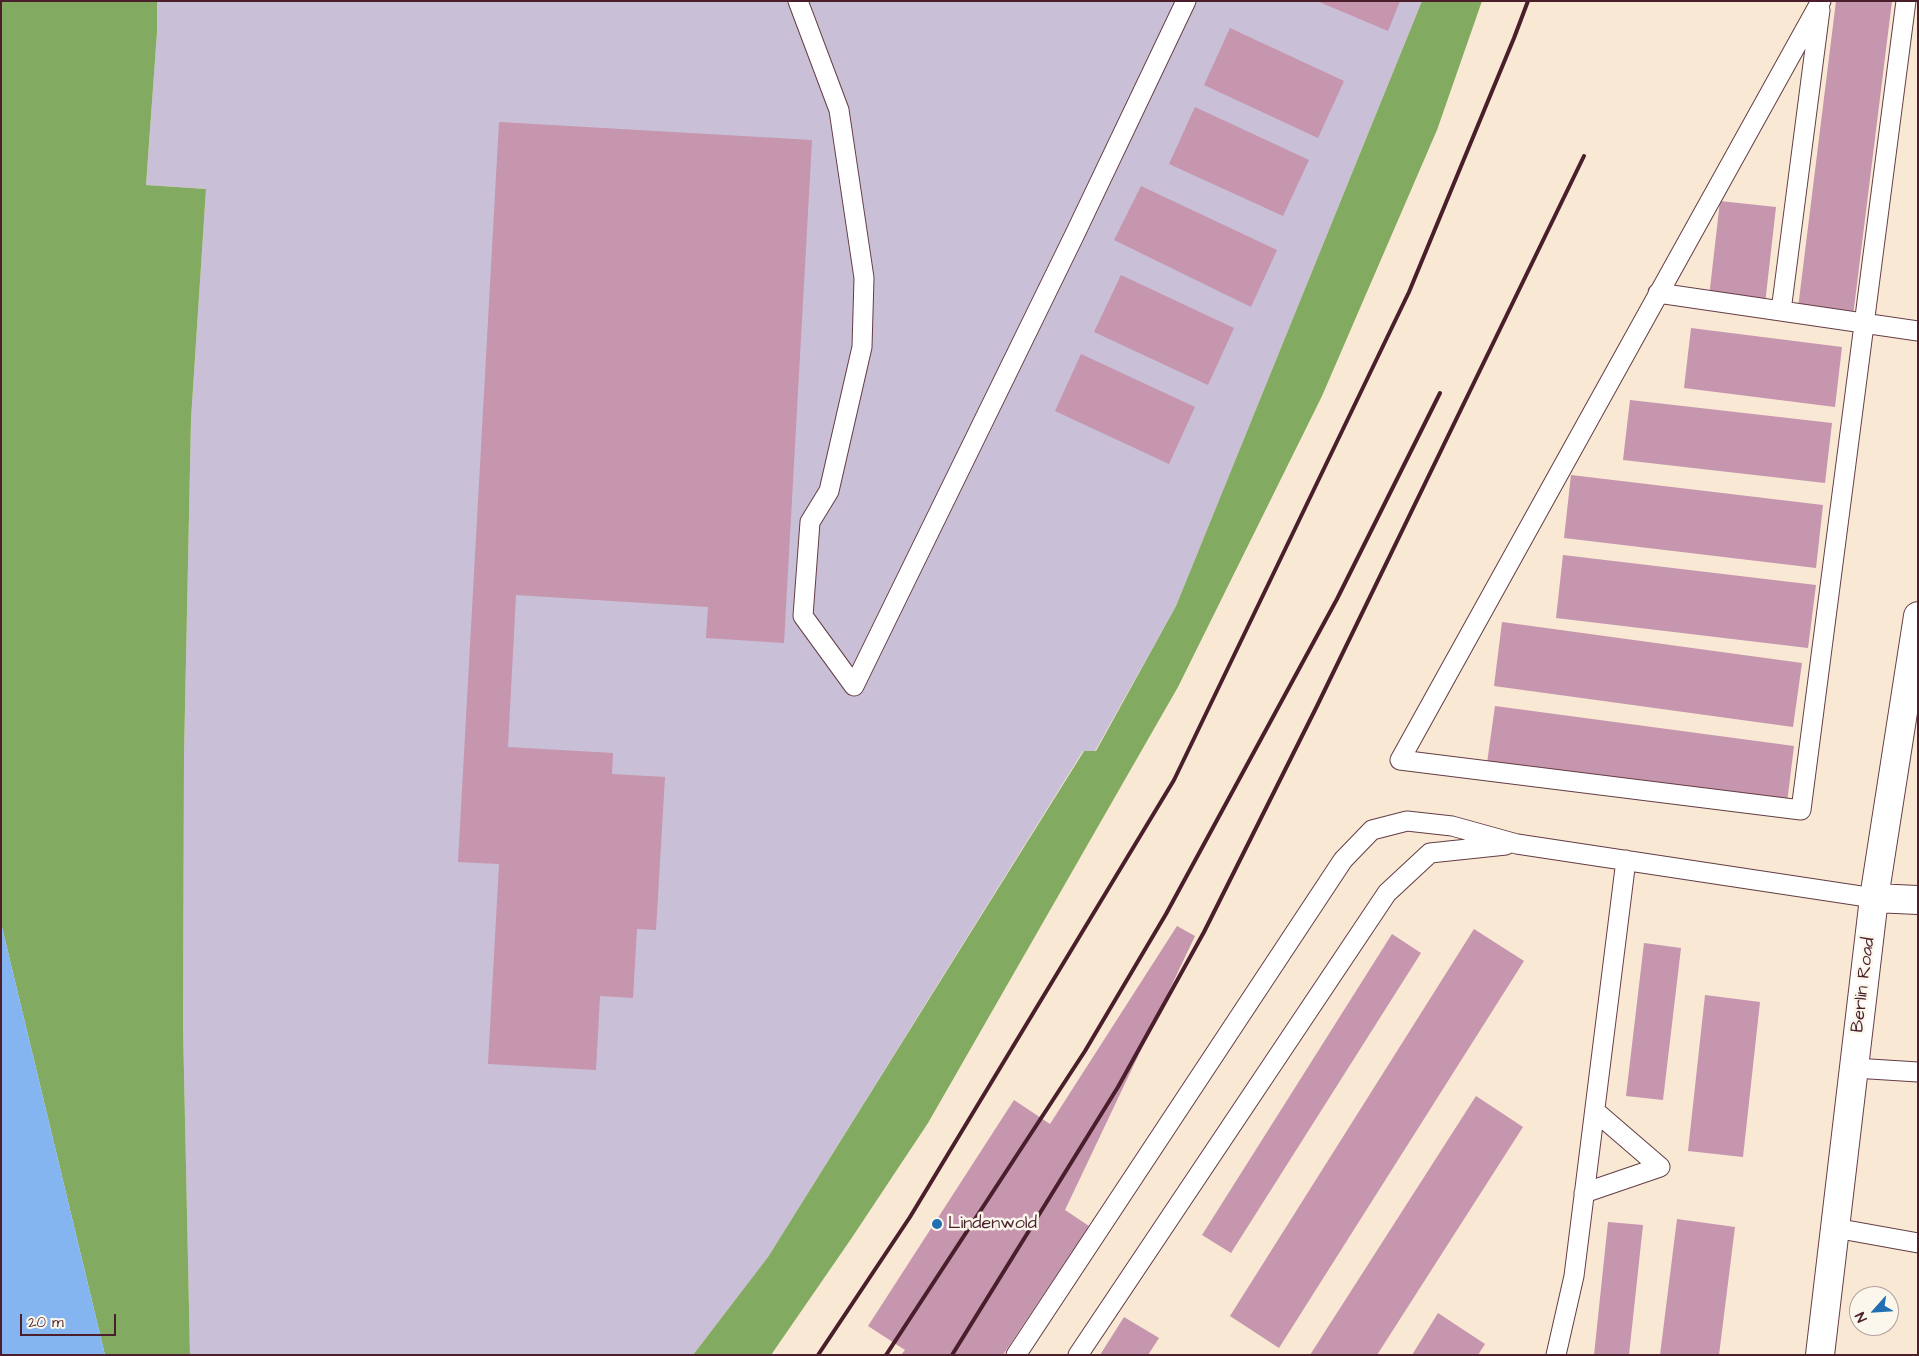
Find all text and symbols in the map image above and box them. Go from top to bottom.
street label: Berlin Road [1847,936,1881,1034]
place label: Lindenwold [948,1213,1037,1235]
marker: Lindenwold [930,1217,944,1231]
north arrow [1849,1286,1899,1336]
scale bar [22,1304,119,1336]
text: N [1851,1309,1872,1325]
text: 20 m [28,1312,64,1333]

